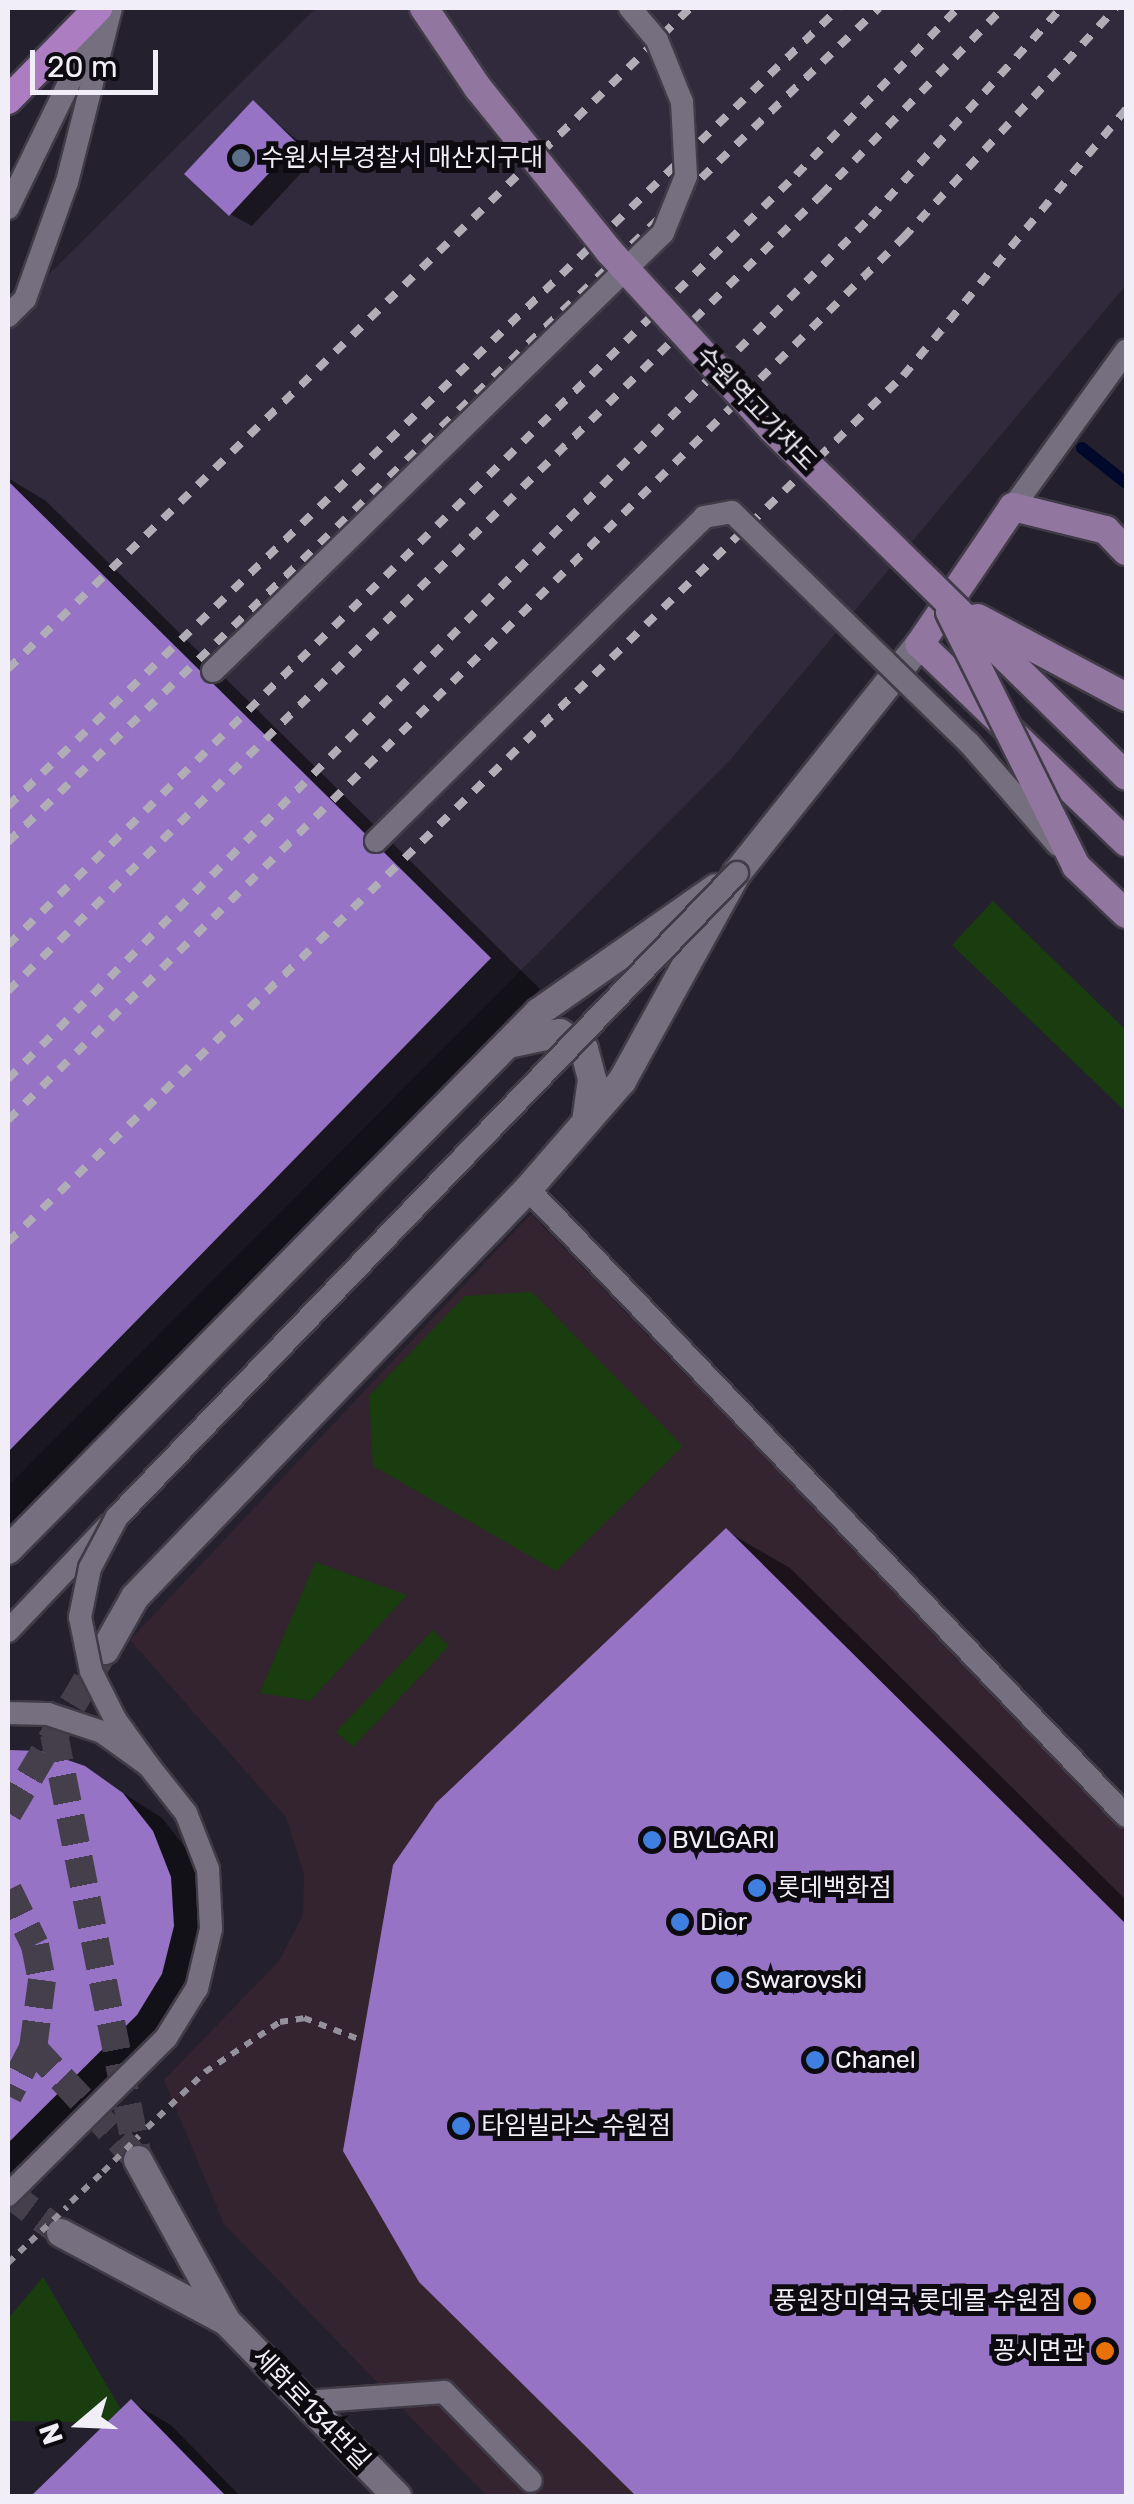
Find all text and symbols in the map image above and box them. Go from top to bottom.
scale bar [35,30,162,92]
text: 20 m [47,49,118,85]
place label: 수원서부경찰서 매산지구대 [261,143,543,173]
marker: 수원서부경찰서 매산지구대 [230,147,252,169]
street label: 수원역고가차도 [689,341,823,477]
place label: BVLGARI [672,1825,775,1855]
marker: BVLGARI [641,1829,663,1851]
place label: 롯데백화점 [777,1873,892,1903]
marker: 롯데백화점 [746,1877,768,1899]
place label: Dior [700,1907,747,1937]
marker: Dior [669,1911,691,1933]
place label: Swarovski [745,1965,862,1995]
marker: Swarovski [714,1969,736,1991]
place label: Chanel [835,2045,916,2075]
marker: Chanel [804,2049,826,2071]
place label: 타임빌라스 수원점 [481,2111,671,2141]
marker: 타임빌라스 수원점 [450,2115,472,2137]
place label: 풍원장미역국 롯데몰 수원점 [774,2286,1062,2316]
marker: 풍원장미역국 롯데몰 수원점 [1071,2290,1093,2312]
place label: 꽁시면관 [993,2336,1085,2366]
marker: 꽁시면관 [1094,2340,1116,2362]
street label: 세화로134번길 [246,2342,376,2476]
north arrow [30,2374,130,2474]
text: N [32,2419,70,2449]

